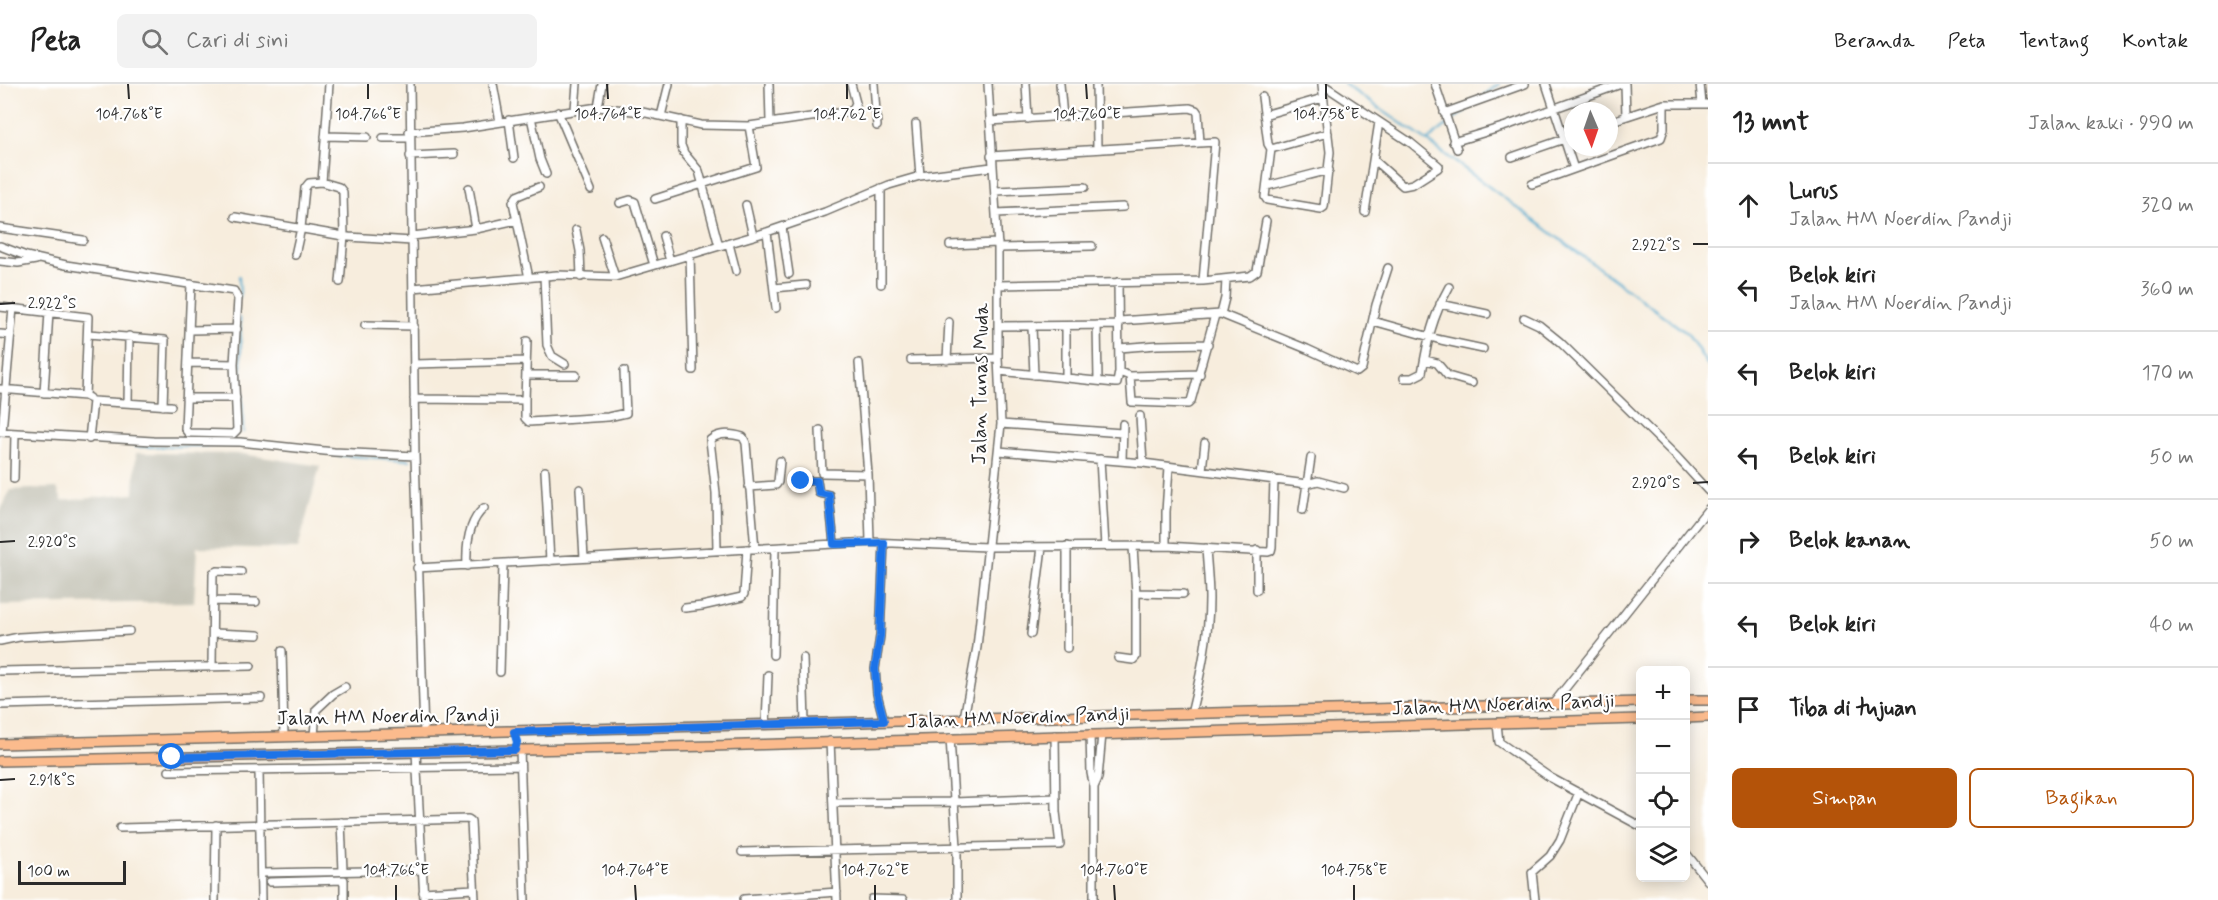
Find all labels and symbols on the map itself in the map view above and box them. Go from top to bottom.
north arrow [1564,102,1618,156]
text: 104.768°E [96,105,163,125]
text: 104.766°E [335,105,401,125]
text: 104.764°E [574,105,642,125]
text: 104.762°E [813,105,881,125]
text: 104.760°E [1053,105,1121,125]
text: 104.758°E [1293,105,1360,125]
text: 2.922°S [1632,236,1680,256]
text: 2.922°S [28,294,76,314]
street label: Jalan Tunas Muda [966,302,996,465]
route end [787,467,813,493]
text: 2.920°S [1632,474,1680,494]
text: 2.920°S [28,533,76,553]
street label: Jalan HM Noerdin Pandji [1391,688,1615,722]
street label: Jalan HM Noerdin Pandji [906,701,1130,735]
street label: Jalan HM Noerdin Pandji [276,702,500,732]
route start [158,743,184,769]
text: 2.918°S [29,771,75,791]
scale bar [18,858,126,886]
text: 104.766°E [363,861,429,881]
text: 104.764°E [601,861,669,881]
text: 104.762°E [841,861,909,881]
text: 104.760°E [1080,861,1148,881]
text: 104.758°E [1321,861,1388,881]

